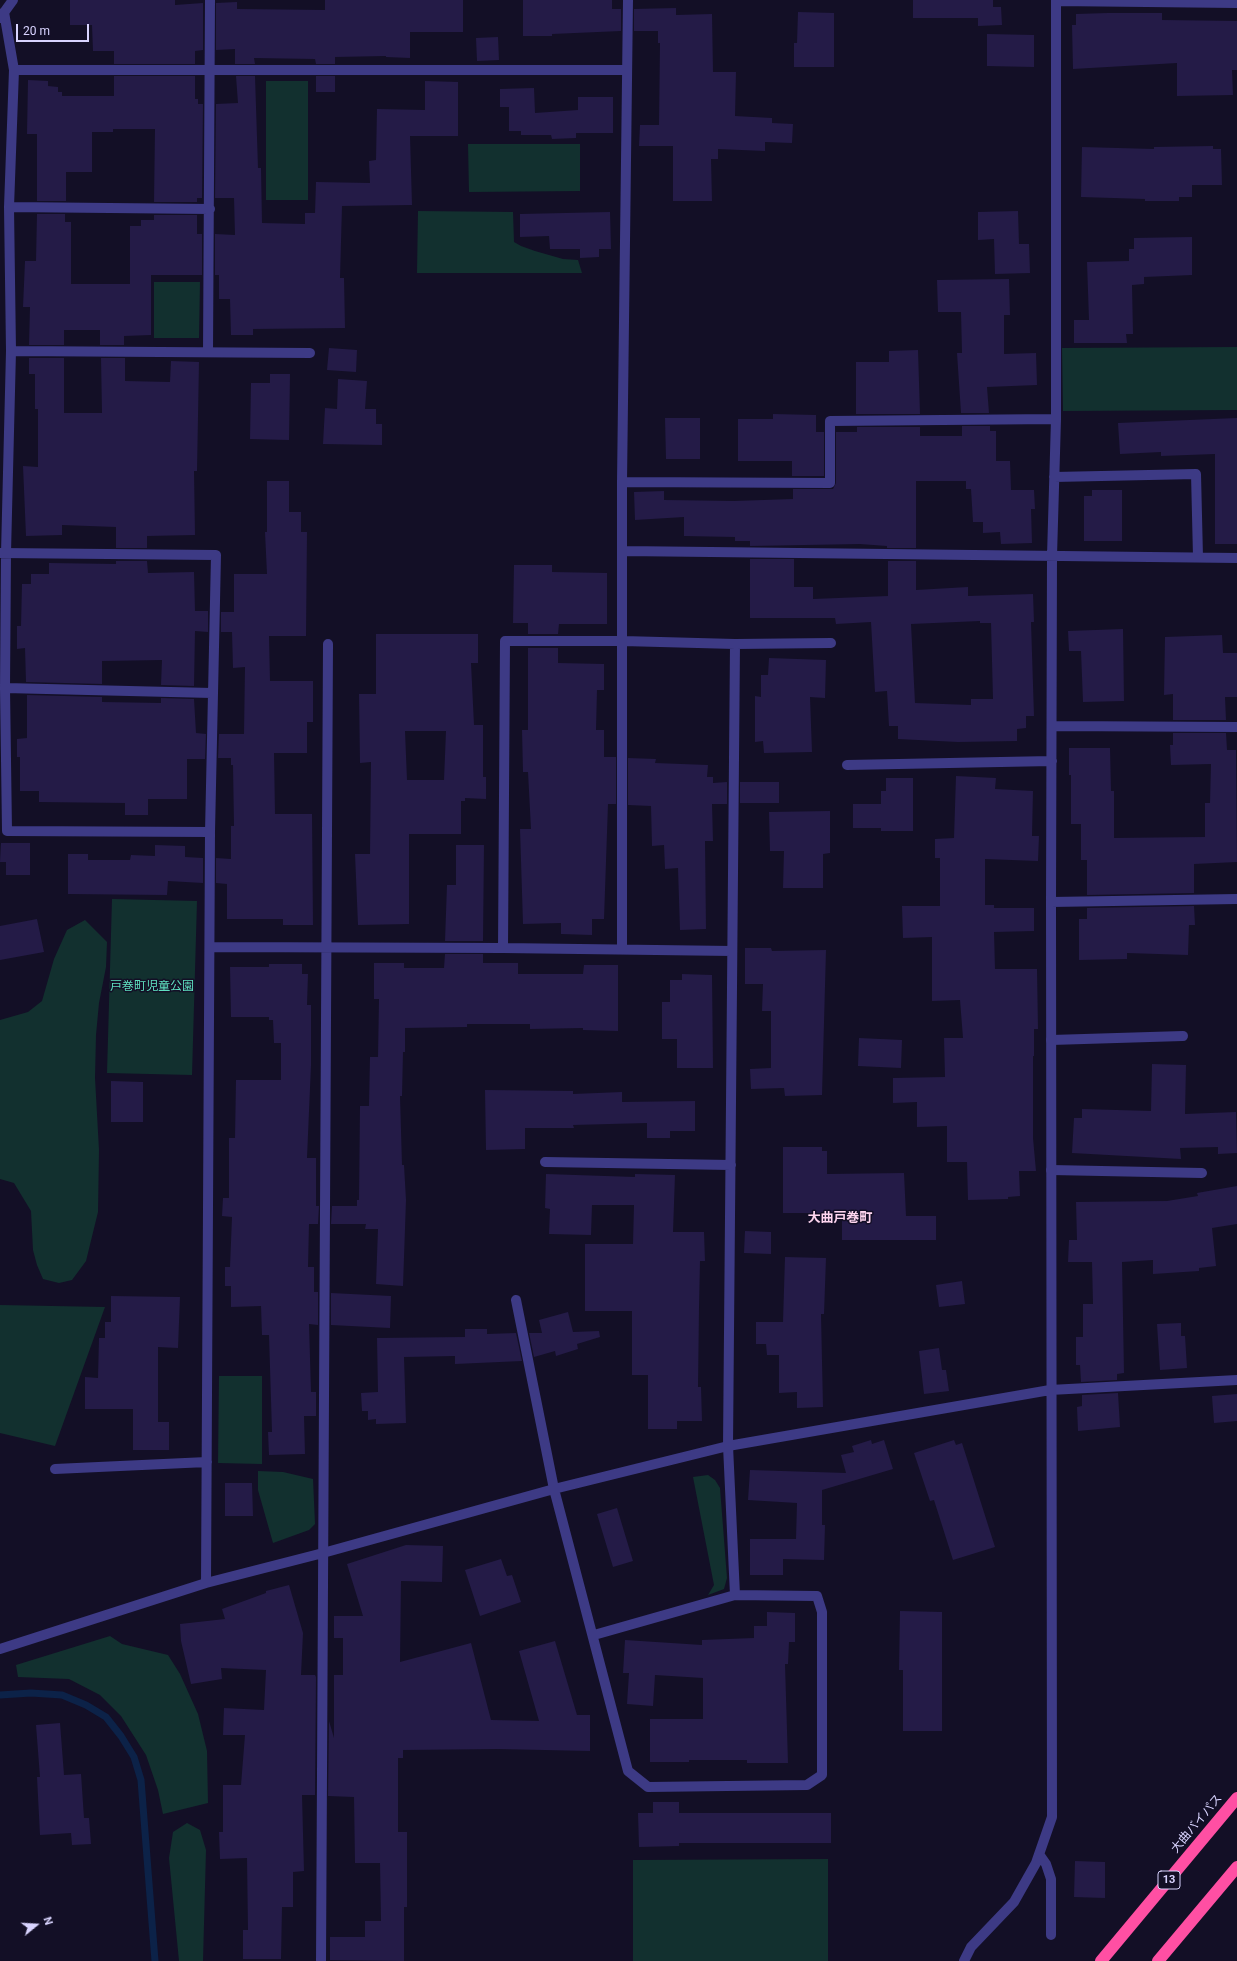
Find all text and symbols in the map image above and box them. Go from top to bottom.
scale bar [18,16,91,42]
text: 20 m [23,24,50,38]
park label: 戸巻町児童公園 [110,980,194,994]
district label: 大曲戸巻町 [808,1211,872,1227]
street label: 大曲バイパス [1168,1792,1226,1856]
road number: 13 [1158,1871,1180,1889]
north arrow [16,1905,56,1945]
text: N [41,1915,55,1927]

